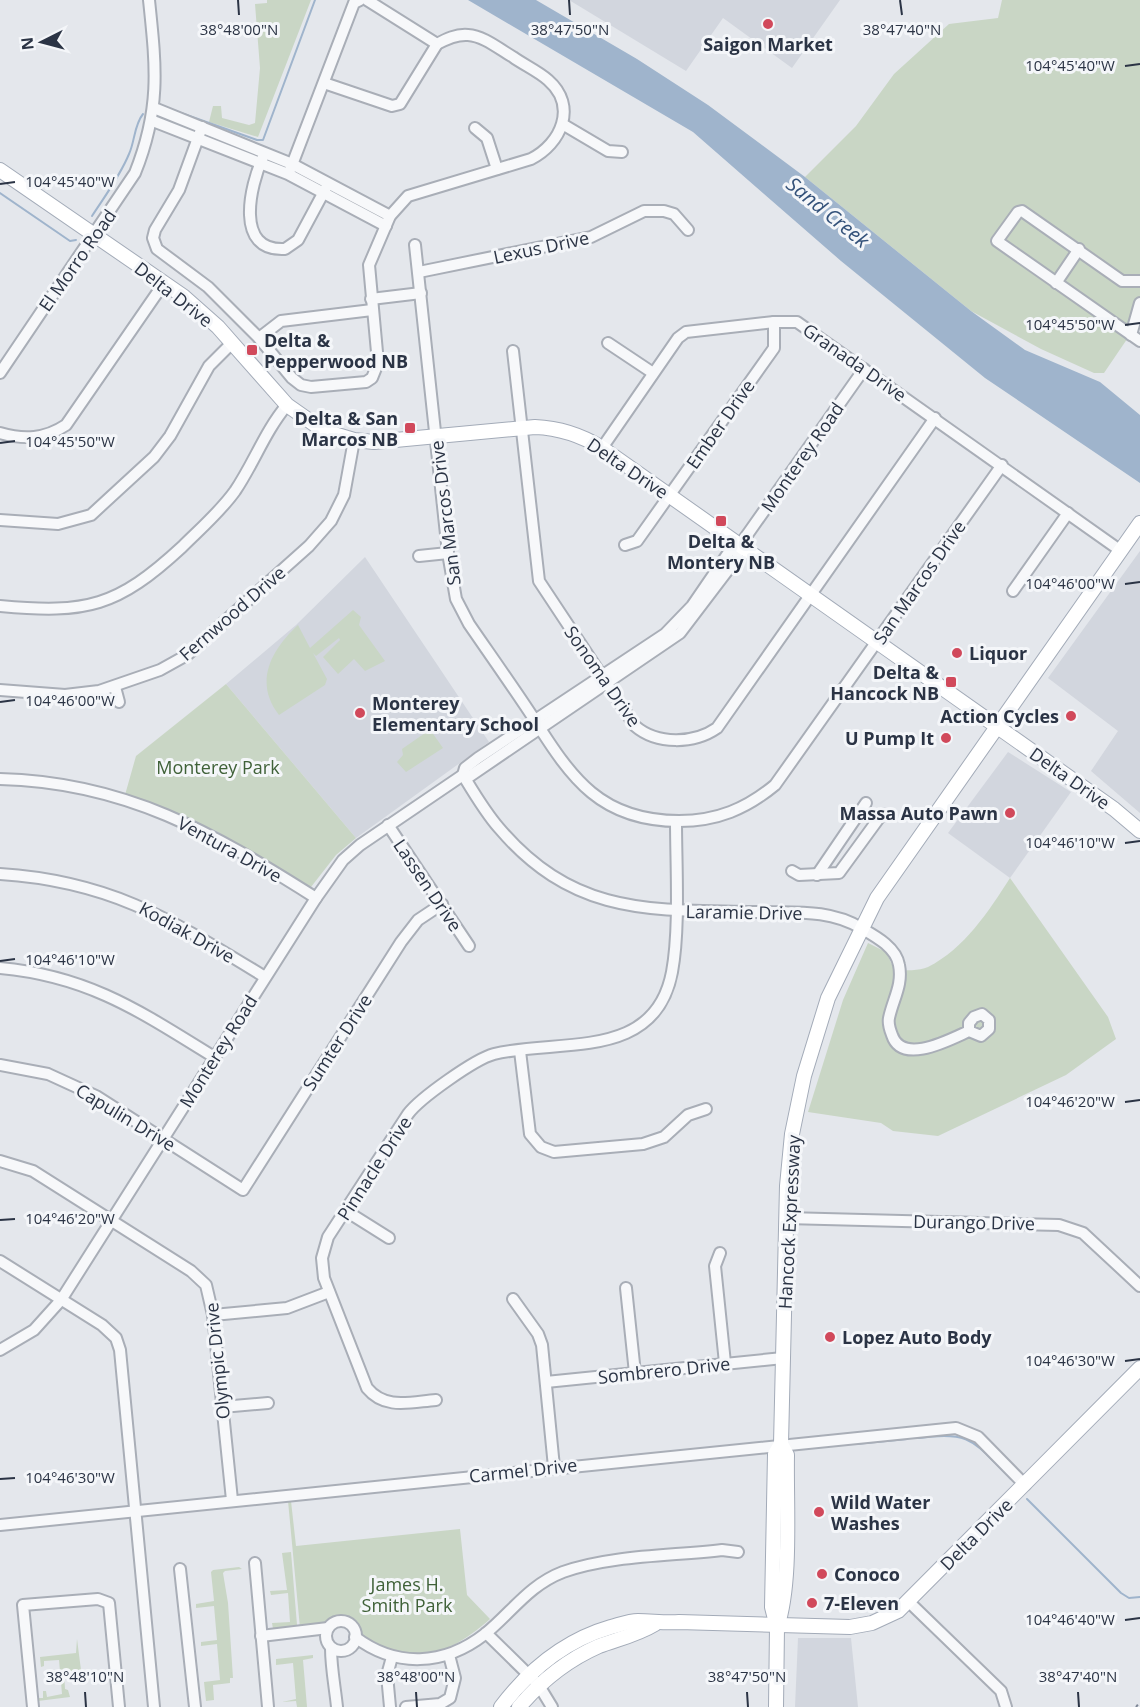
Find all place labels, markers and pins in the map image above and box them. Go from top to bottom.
marker: Saigon Market [761,17,775,31]
place label: Saigon Market [703,32,833,56]
place label: Delta & Pepperwood NB [264,328,408,373]
marker: Delta & Pepperwood NB [245,343,259,357]
place label: Delta & San Marcos NB [294,406,398,451]
marker: Delta & San Marcos NB [403,421,417,435]
marker: Delta & Montery NB [714,514,728,528]
place label: Delta & Montery NB [667,529,775,574]
place label: Liquor [969,641,1027,665]
marker: Liquor [950,646,964,660]
place label: Delta & Hancock NB [830,660,939,705]
marker: Delta & Hancock NB [944,675,958,689]
place label: Monterey Elementary School [372,691,539,736]
place label: Action Cycles [940,704,1059,728]
marker: Monterey Elementary School [353,706,367,720]
marker: Action Cycles [1064,709,1078,723]
place label: U Pump It [845,726,934,750]
marker: U Pump It [939,731,953,745]
place label: Massa Auto Pawn [839,801,998,825]
marker: Massa Auto Pawn [1003,806,1017,820]
place label: Lopez Auto Body [842,1325,992,1349]
marker: Lopez Auto Body [823,1330,837,1344]
place label: Wild Water Washes [831,1490,930,1535]
marker: Wild Water Washes [812,1505,826,1519]
place label: Conoco [834,1562,900,1586]
marker: Conoco [815,1567,829,1581]
place label: 7-Eleven [824,1591,899,1615]
marker: 7-Eleven [805,1596,819,1610]

